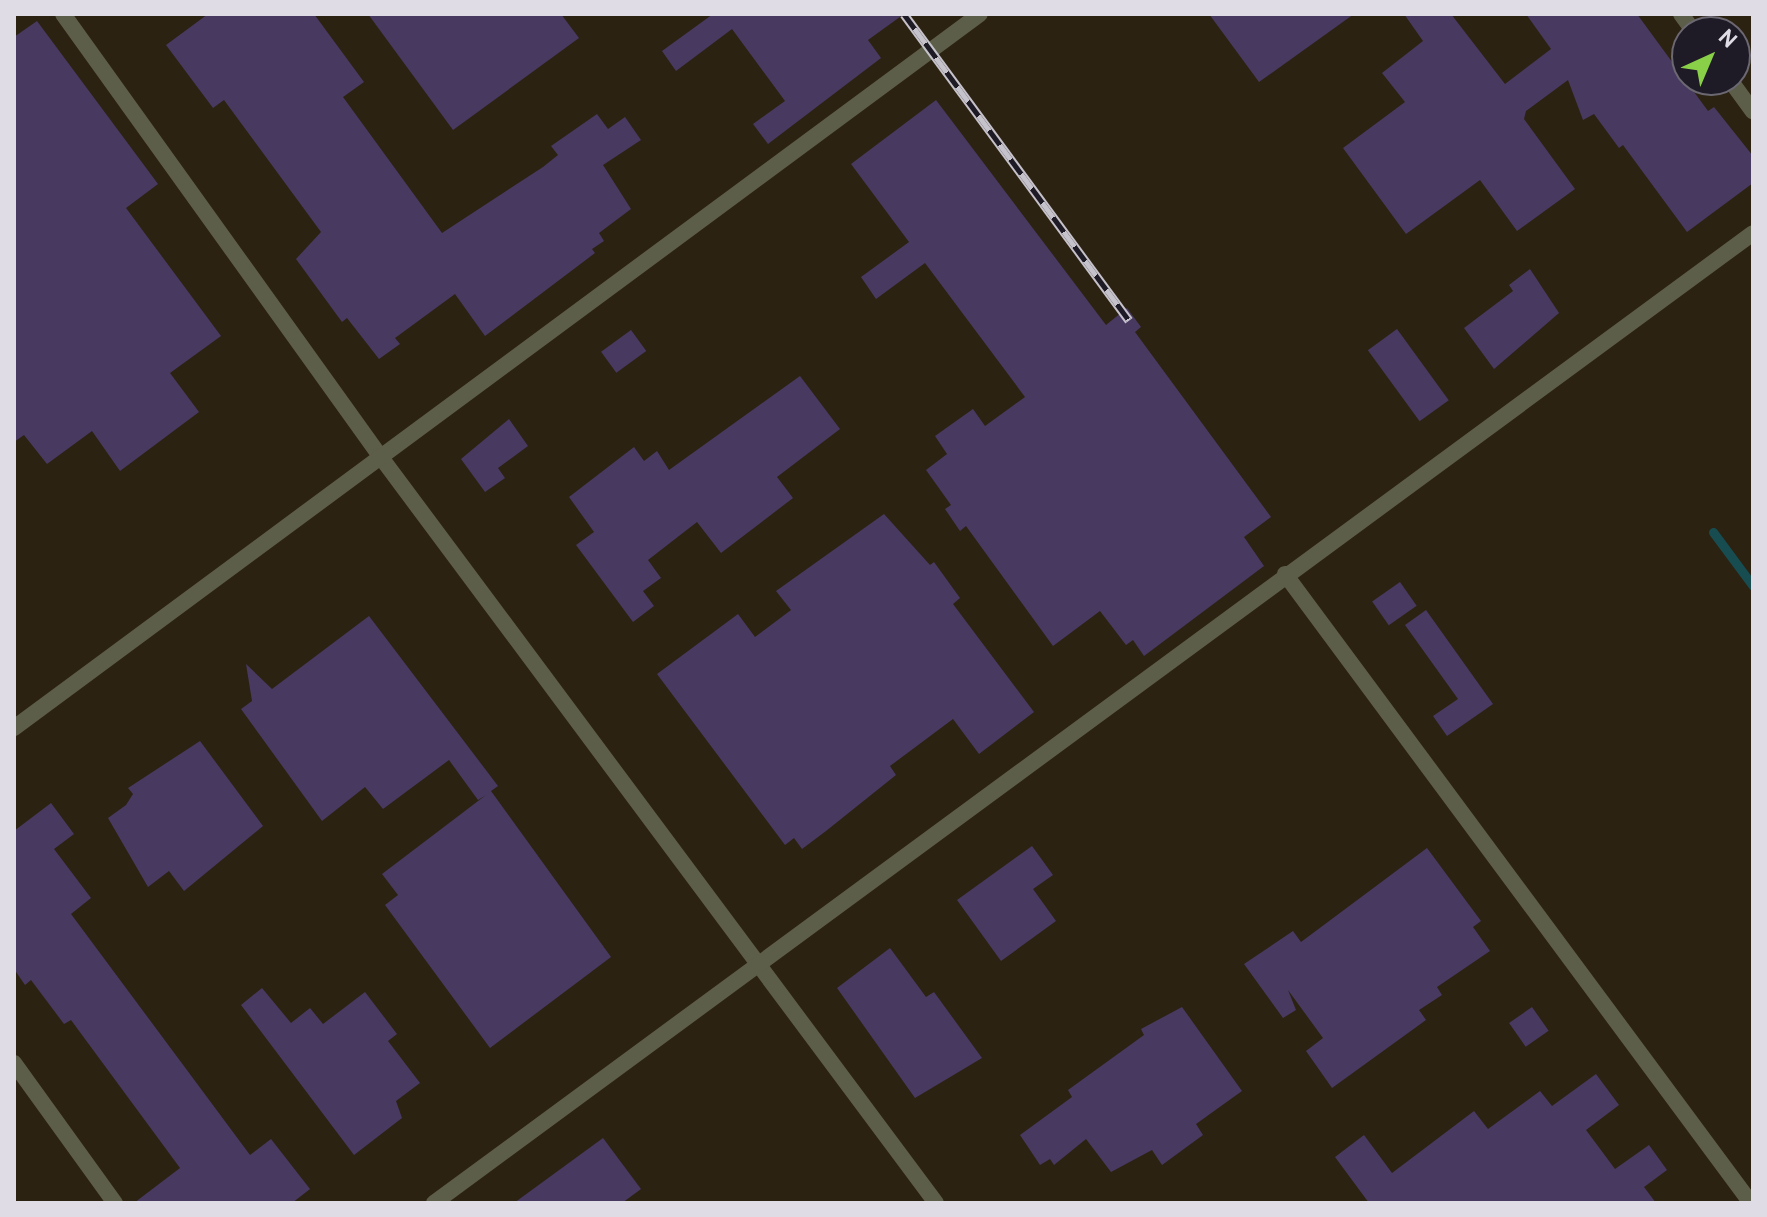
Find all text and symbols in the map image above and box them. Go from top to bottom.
north arrow [1671,16,1751,96]
text: N [1712,25,1742,55]

